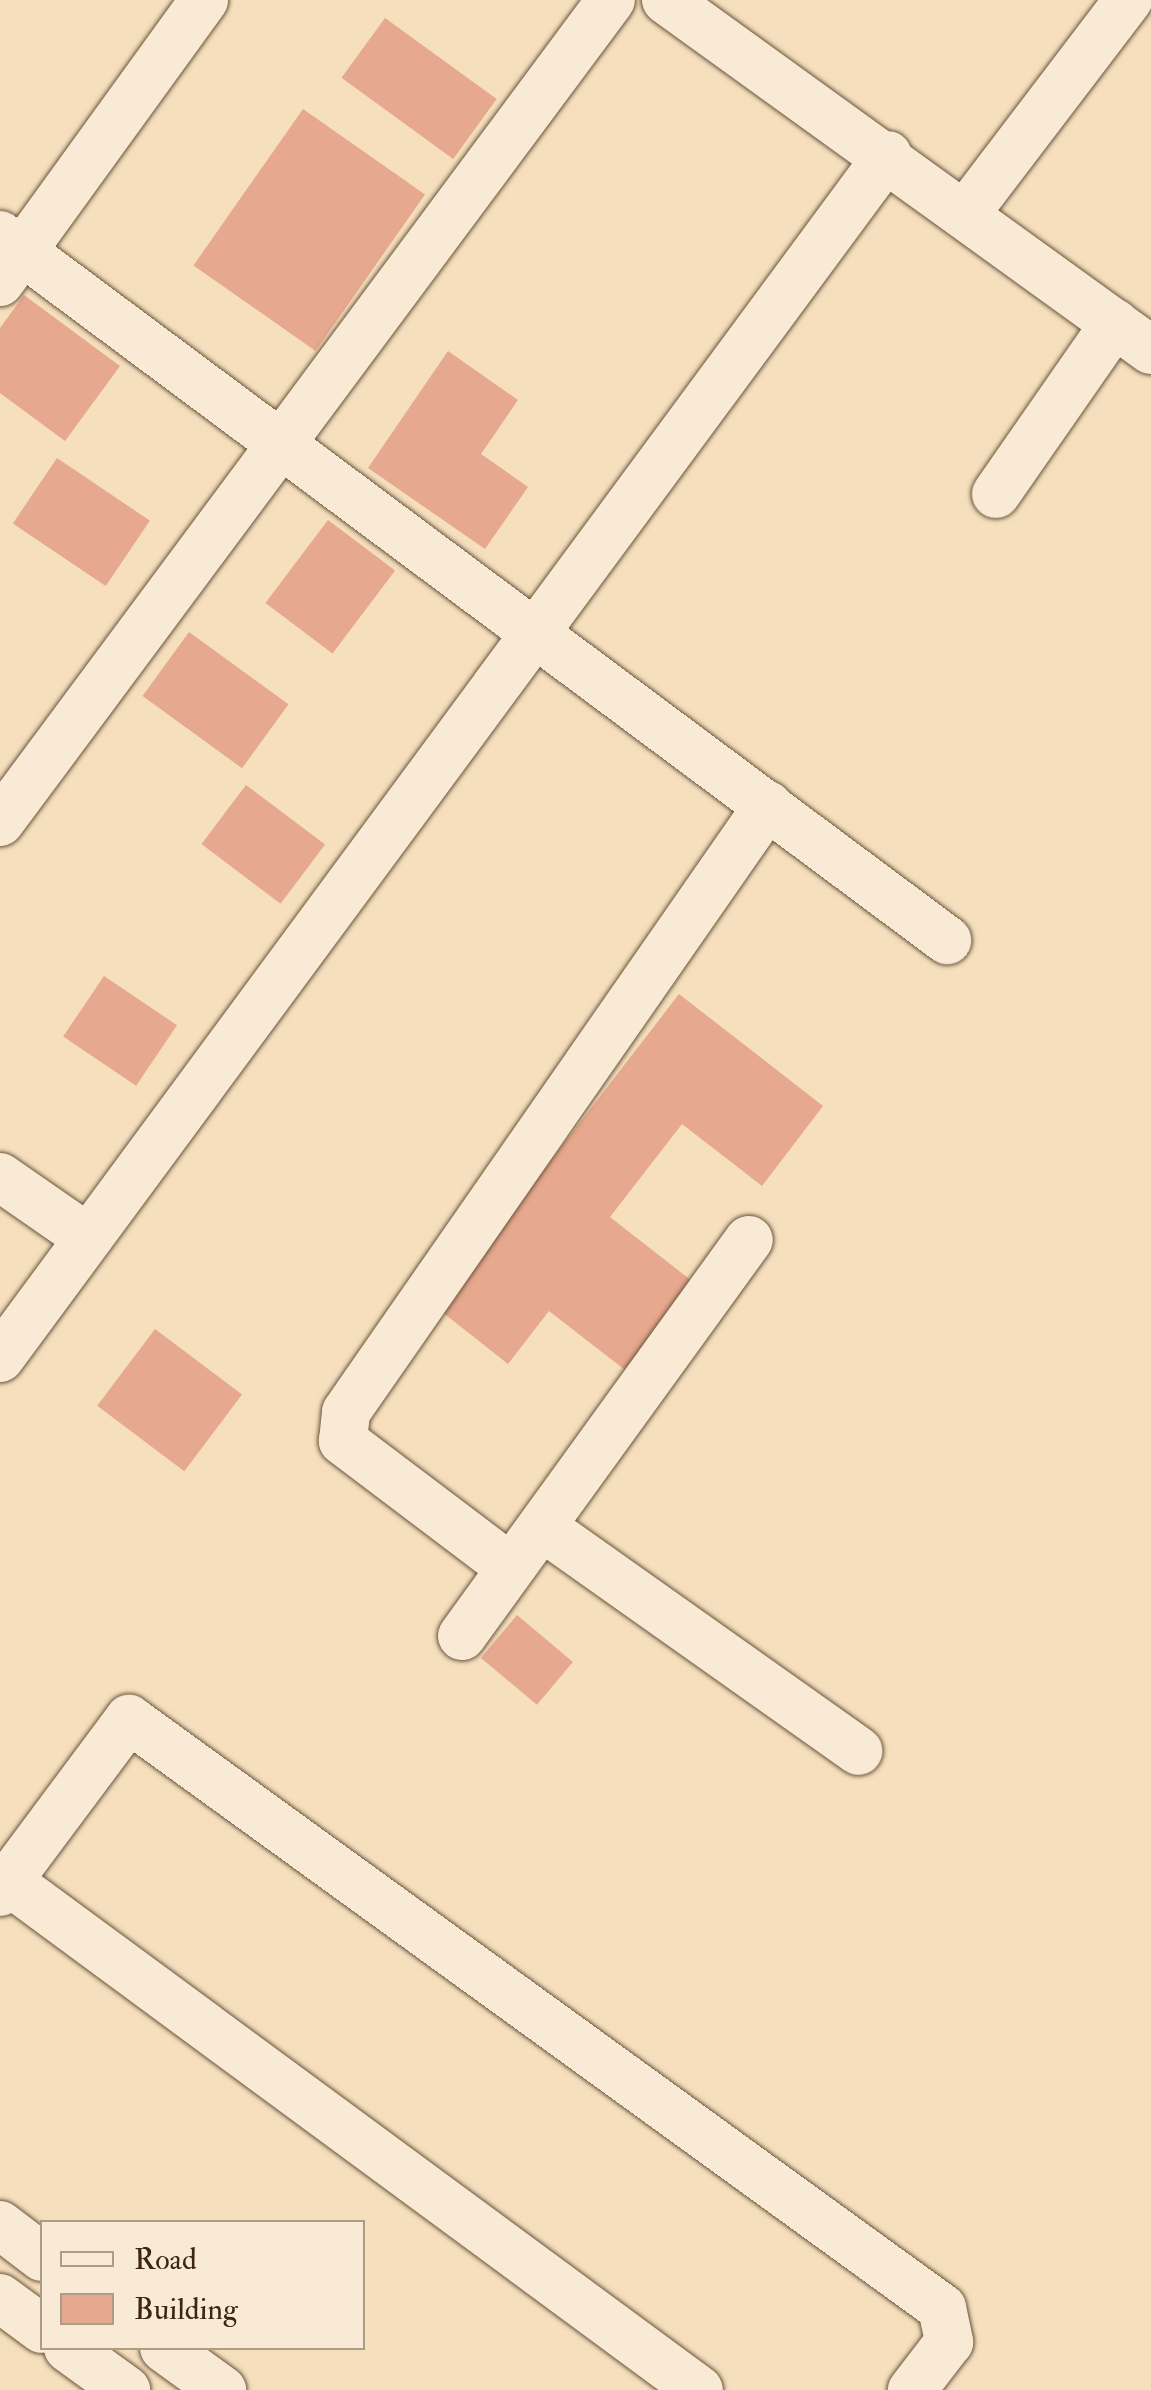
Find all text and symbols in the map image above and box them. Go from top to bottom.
legend [40,2220,365,2350]
text: Road [134,2241,197,2278]
text: Building [134,2291,238,2328]

